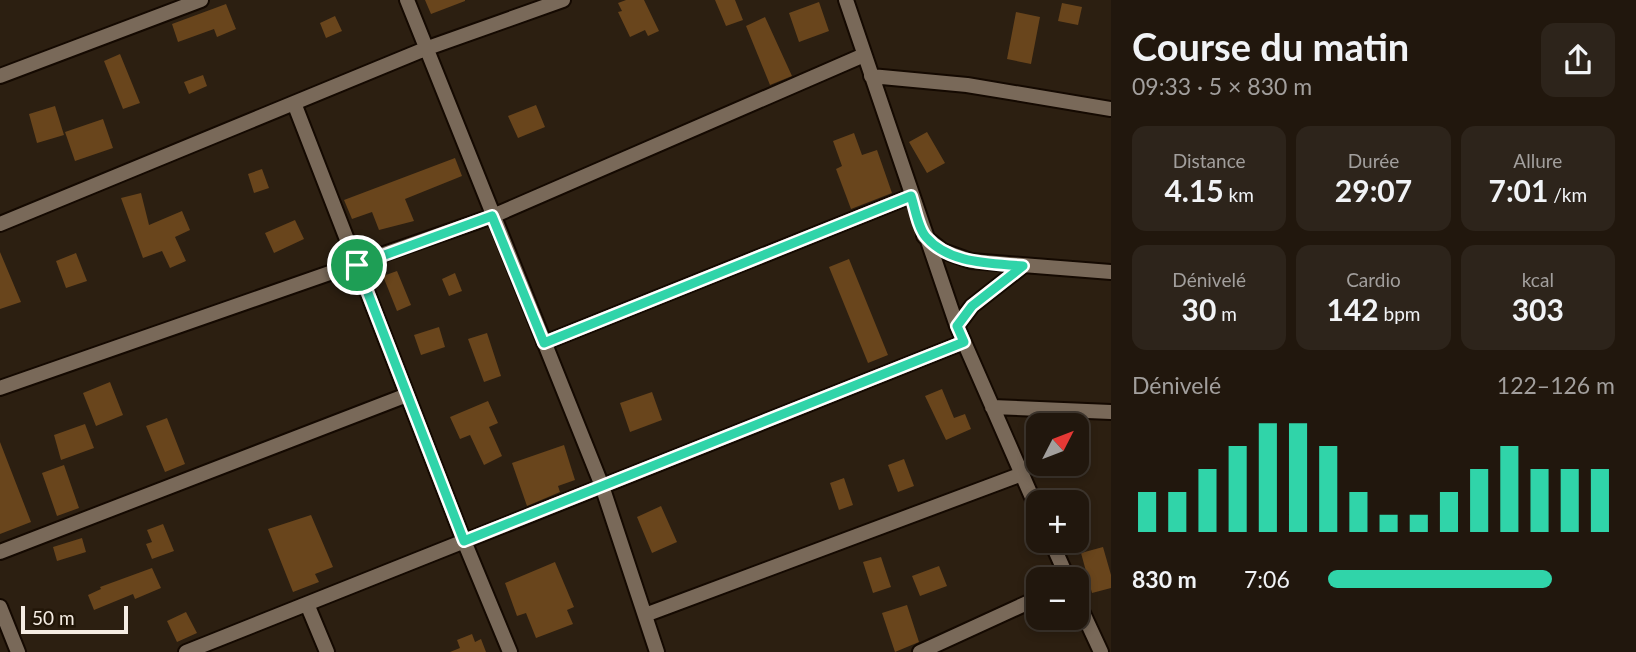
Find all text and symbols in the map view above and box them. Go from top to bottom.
text: Course du matin [1132,23,1409,69]
button: share [1541,23,1615,97]
text: 09:33 · 5 × 830 m [1132,72,1312,100]
text: Distance [1173,149,1246,172]
text: Durée [1348,149,1399,172]
text: Allure [1513,149,1562,172]
text: 4.15 [1164,172,1224,208]
text: 29:07 [1335,172,1412,208]
text: 7:01 [1488,172,1548,208]
text: km [1224,183,1254,206]
text: /km [1548,183,1587,206]
pin [327,235,387,295]
icon: arrive [338,246,376,284]
text: Dénivelé [1172,268,1246,291]
text: Cardio [1346,268,1401,291]
text: kcal [1522,268,1554,291]
text: 30 [1182,291,1216,327]
text: 142 [1327,291,1379,327]
text: 303 [1512,291,1564,327]
text: m [1216,302,1237,325]
text: bpm [1379,302,1420,325]
text: Dénivelé [1132,371,1221,399]
text: 122–126 m [1497,371,1615,399]
north arrow [1026,413,1088,476]
map controls [1026,413,1089,630]
button: + [1026,490,1089,553]
text: 830 m [1132,565,1197,593]
text: 7:06 [1244,565,1290,593]
button: − [1026,567,1089,630]
scale bar [21,603,128,635]
text: 50 m [32,606,75,629]

